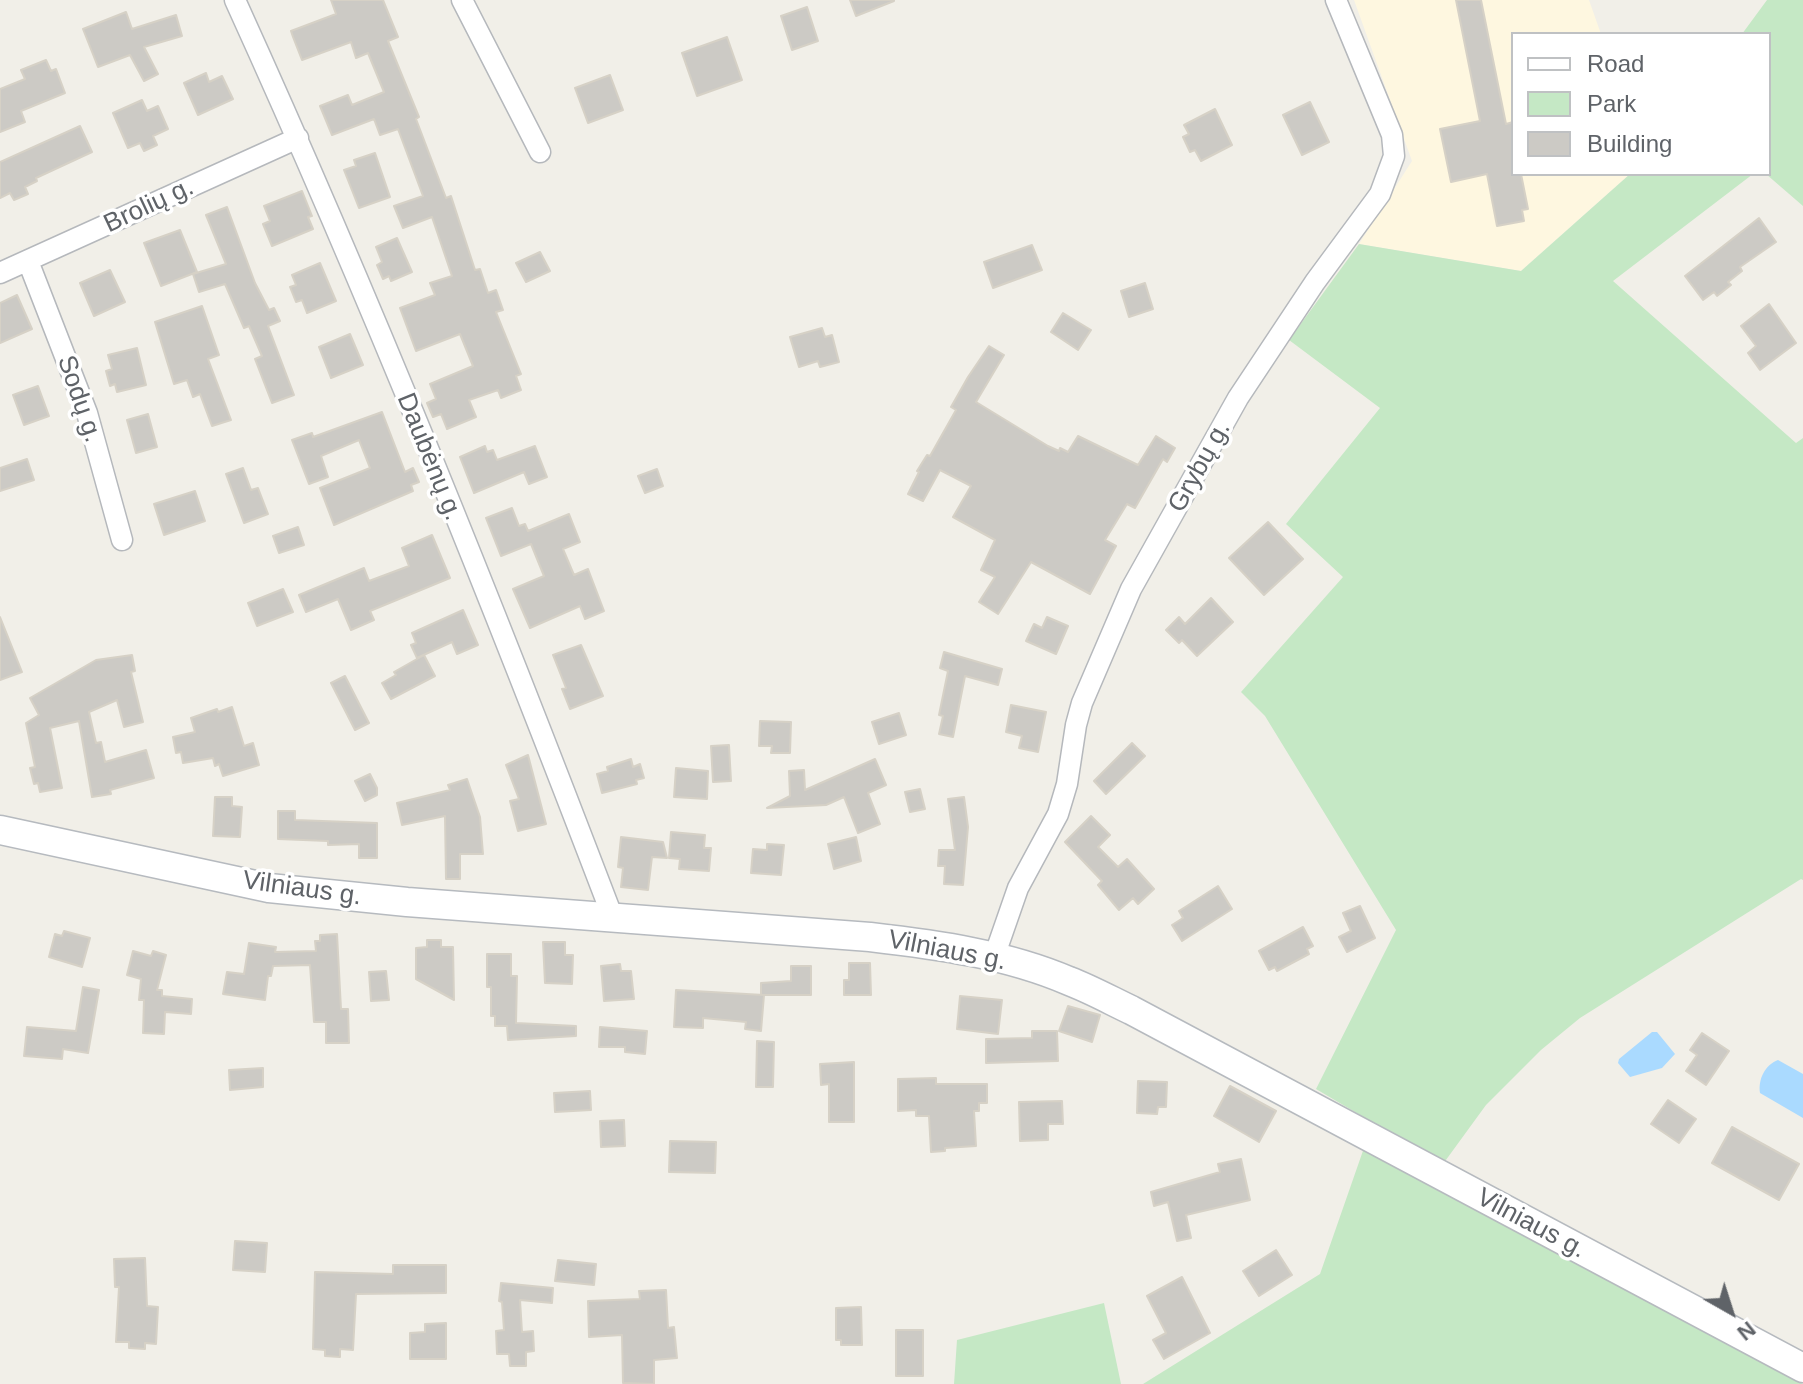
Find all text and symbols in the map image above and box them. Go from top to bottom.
legend [1511,32,1771,176]
text: Road [1587,50,1644,77]
text: Park [1587,90,1636,117]
text: Building [1587,130,1672,157]
street label: Brolių g. [99,172,199,240]
street label: Sodų g. [50,352,108,446]
street label: Daubėnų g. [389,389,469,525]
street label: Grybų g. [1162,416,1238,518]
street label: Vilniaus g. [241,865,363,913]
street label: Vilniaus g. [885,924,1009,978]
street label: Vilniaus g. [1471,1182,1591,1266]
north arrow [1691,1272,1771,1352]
text: N [1732,1316,1760,1346]

